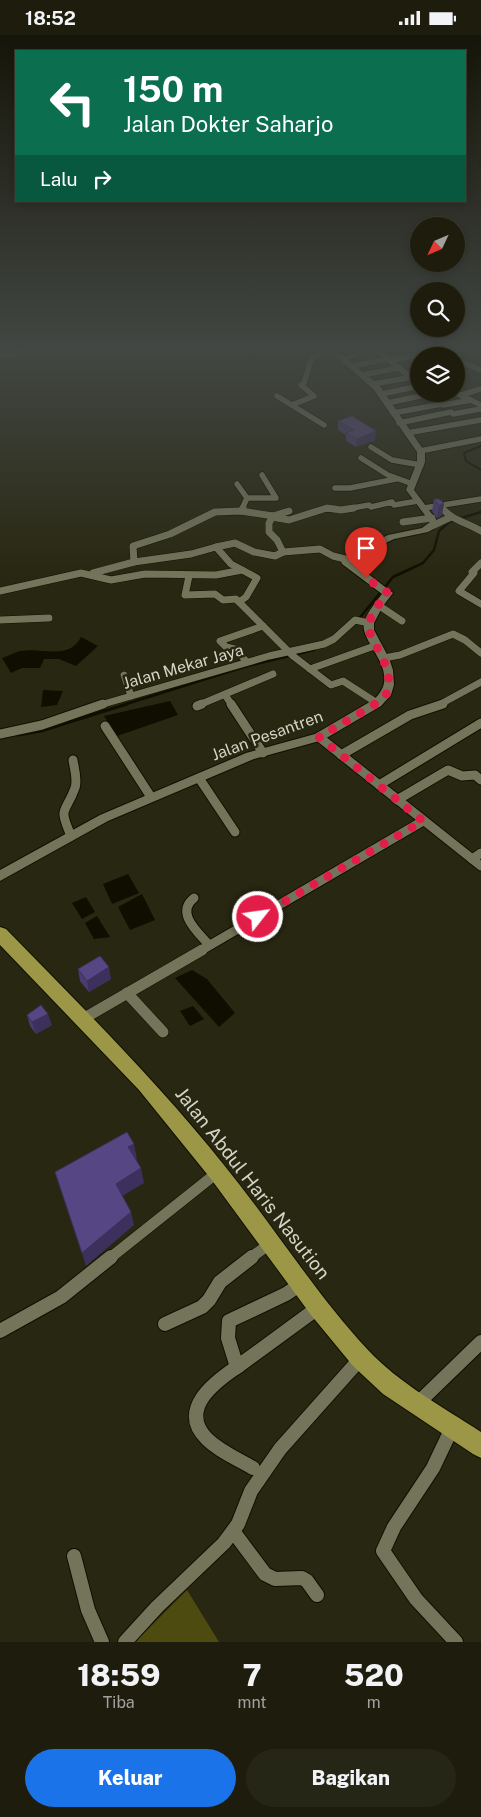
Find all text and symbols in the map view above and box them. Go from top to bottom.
text: 18:52 [25,7,76,29]
text: 150 m [123,69,223,110]
icon: left [40,70,105,135]
text: Jalan Dokter Saharjo [123,111,333,137]
icon: right [88,165,116,193]
text: Lalu [40,168,78,190]
north arrow [410,217,465,273]
map controls [410,217,465,402]
button: search [410,282,465,337]
button: layers [410,347,465,402]
pin [345,527,387,578]
icon: arrive [352,534,380,562]
street label: Jalan Mekar Jaya [121,640,246,693]
street label: Jalan Pesantren [209,706,326,764]
position arrow [231,890,283,942]
street label: Jalan Abdul Haris Nasution [171,1083,335,1283]
text: 18:59 [77,1657,160,1693]
text: 7 [243,1657,262,1693]
text: 520 [344,1657,404,1693]
text: Tiba [103,1693,135,1712]
text: mnt [238,1693,267,1712]
text: m [367,1693,381,1712]
button: Keluar [25,1749,236,1807]
button: Bagikan [246,1749,456,1807]

